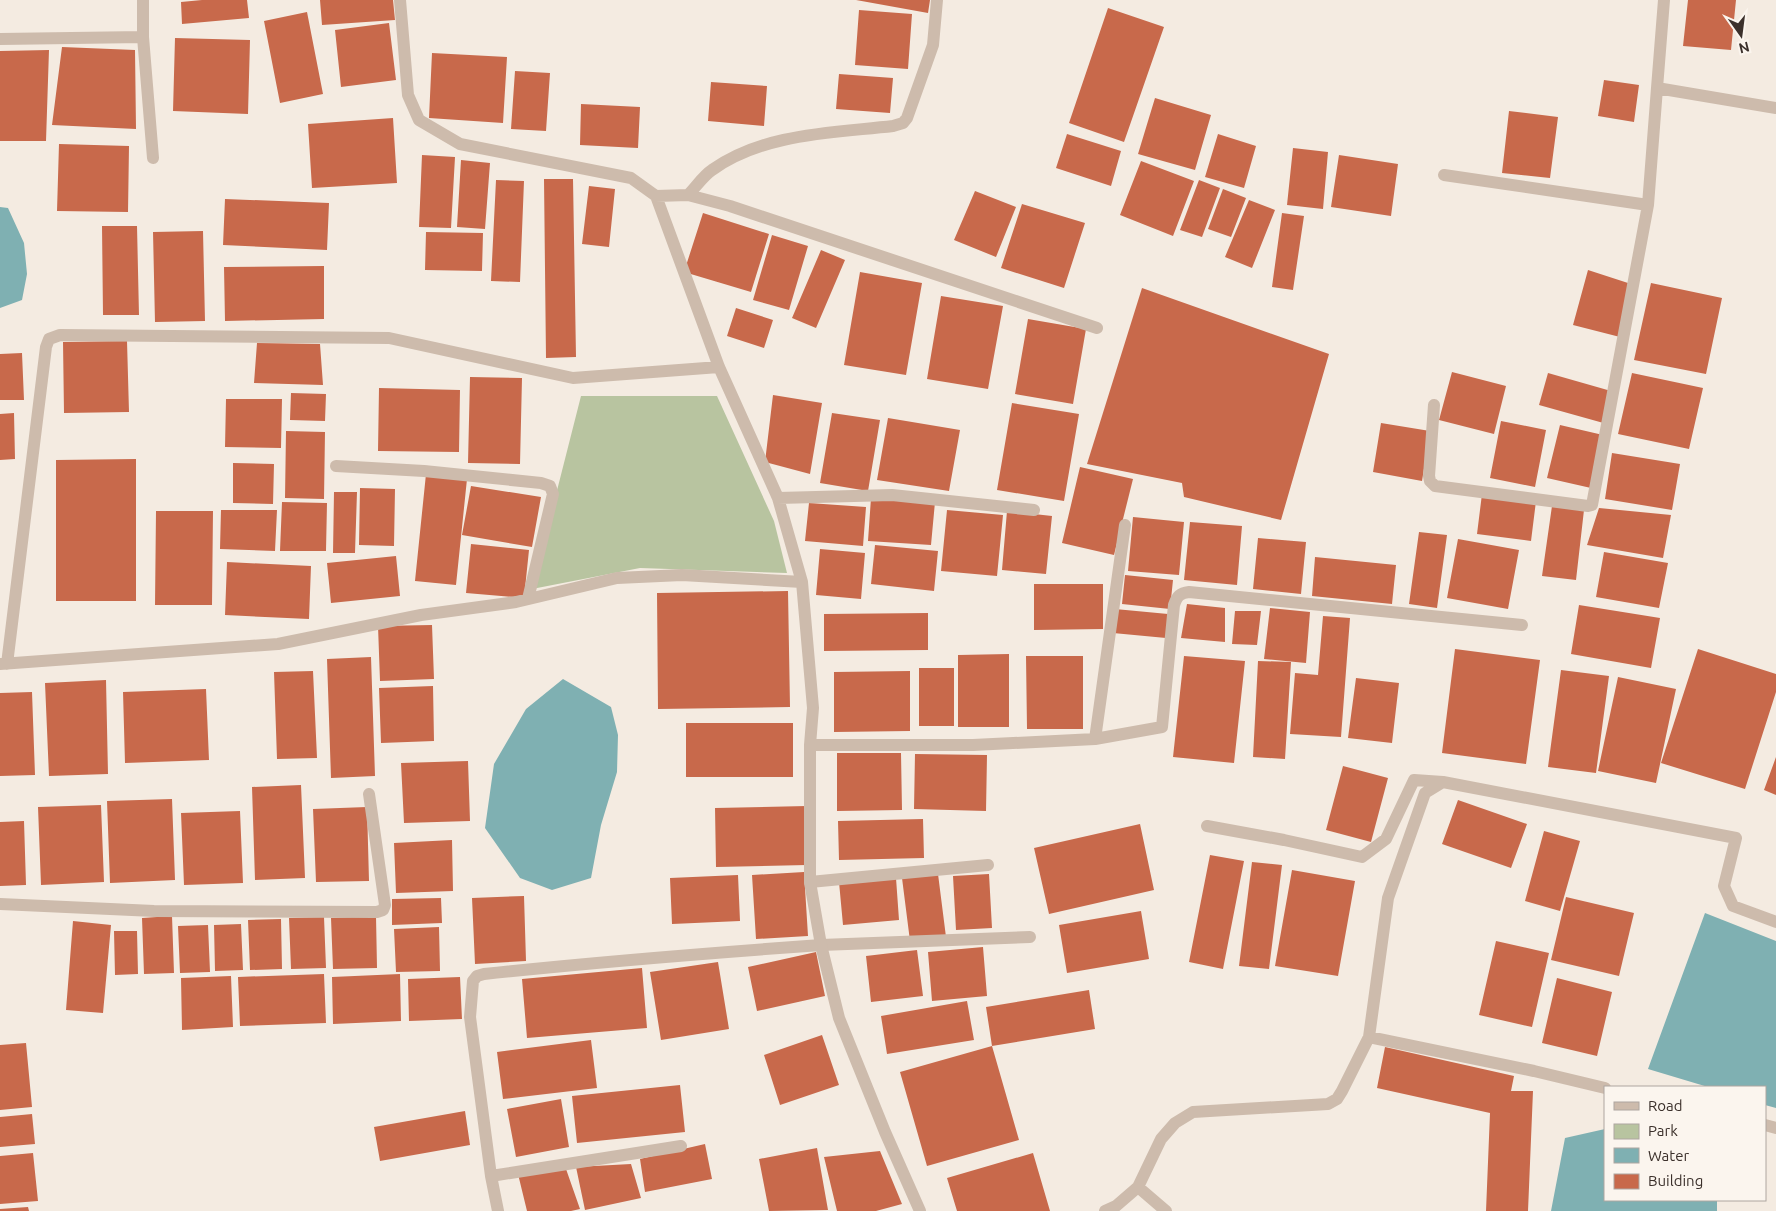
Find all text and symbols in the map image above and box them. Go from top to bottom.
north arrow [1716,10,1766,60]
text: N [1737,39,1751,57]
legend [1604,1086,1766,1201]
text: Road [1648,1097,1683,1114]
text: Park [1648,1122,1678,1139]
text: Water [1648,1147,1689,1164]
text: Building [1648,1172,1703,1189]

